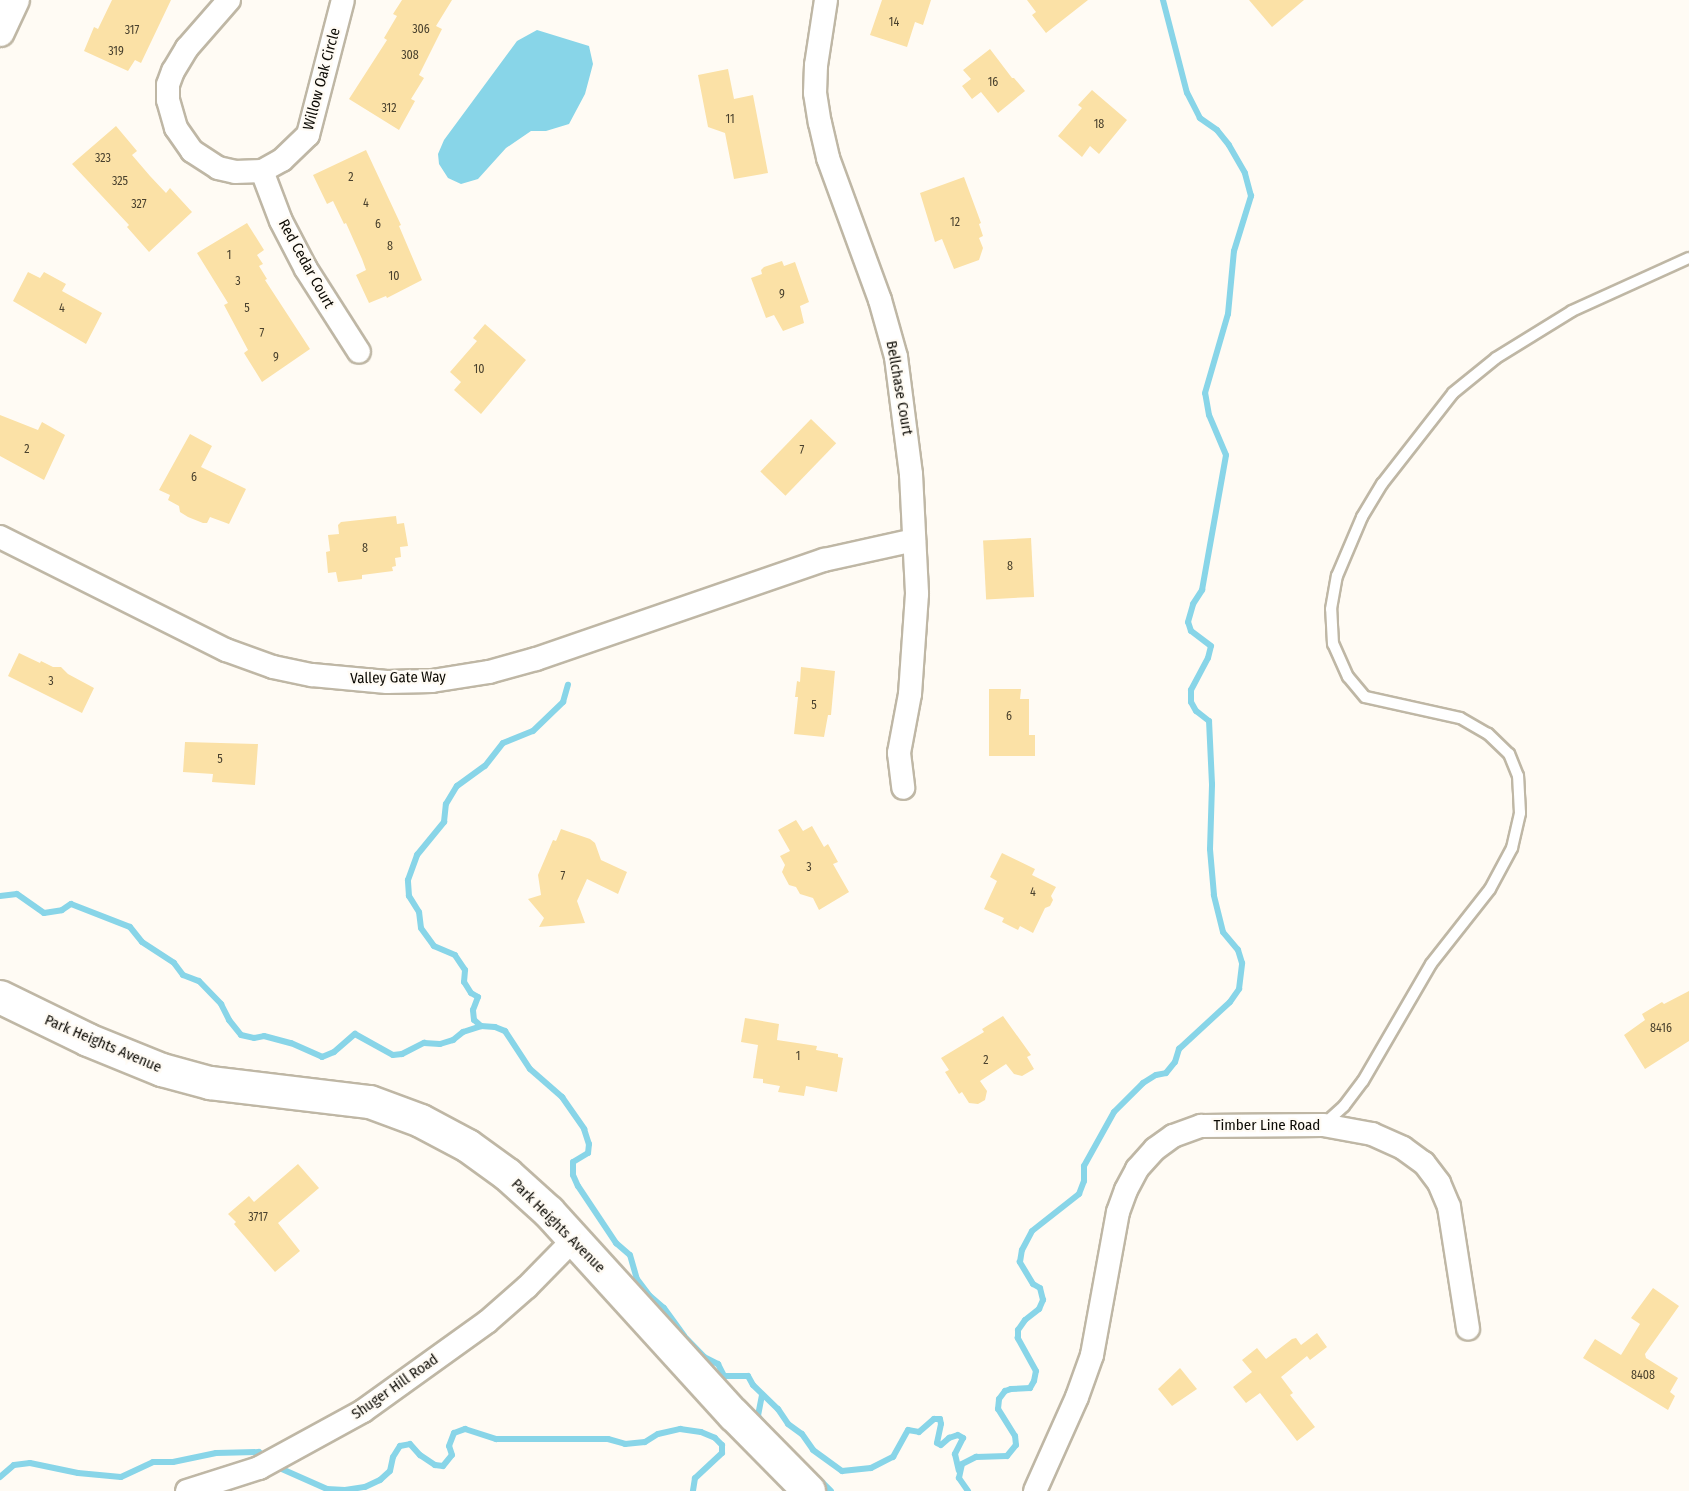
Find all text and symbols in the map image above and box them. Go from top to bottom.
house number: 14 [889,16,899,30]
house number: 306 [412,23,430,37]
house number: 317 [125,24,139,38]
street label: Willow Oak Circle [300,26,344,132]
house number: 319 [108,45,124,59]
house number: 308 [401,49,419,63]
house number: 16 [988,76,998,90]
house number: 312 [381,102,397,116]
house number: 11 [725,113,735,127]
house number: 18 [1094,118,1104,132]
house number: 323 [95,152,111,166]
house number: 2 [348,171,354,185]
house number: 325 [112,175,128,189]
house number: 4 [363,197,369,211]
house number: 327 [131,198,147,212]
street label: Red Cedar Court [274,216,338,312]
house number: 12 [950,216,960,230]
house number: 6 [375,218,381,232]
house number: 8 [387,240,393,254]
house number: 1 [227,249,231,263]
house number: 10 [389,270,399,284]
house number: 3 [235,275,241,289]
house number: 9 [779,288,785,302]
house number: 4 [59,302,65,316]
house number: 5 [244,302,250,316]
house number: 7 [260,327,264,341]
street label: Bellchase Court [882,339,916,437]
house number: 9 [273,351,279,365]
house number: 10 [474,363,484,377]
house number: 2 [24,443,30,457]
house number: 7 [800,444,804,458]
house number: 6 [191,471,197,485]
house number: 8 [362,542,368,556]
house number: 8 [1007,560,1013,574]
street label: Valley Gate Way [350,668,446,688]
house number: 3 [48,675,54,689]
house number: 5 [811,699,817,713]
house number: 6 [1006,710,1012,724]
house number: 5 [217,753,223,767]
house number: 3 [806,861,812,875]
house number: 7 [561,870,565,884]
house number: 4 [1030,886,1036,900]
street label: Park Heights Avenue [42,1011,164,1077]
house number: 8416 [1650,1022,1672,1036]
house number: 1 [796,1050,800,1064]
house number: 2 [983,1054,989,1068]
street label: Timber Line Road [1214,1117,1320,1135]
street label: Park Heights Avenue [507,1175,609,1277]
house number: 3717 [248,1211,268,1225]
street label: Shuger Hill Road [348,1350,442,1424]
house number: 8408 [1631,1369,1655,1383]

